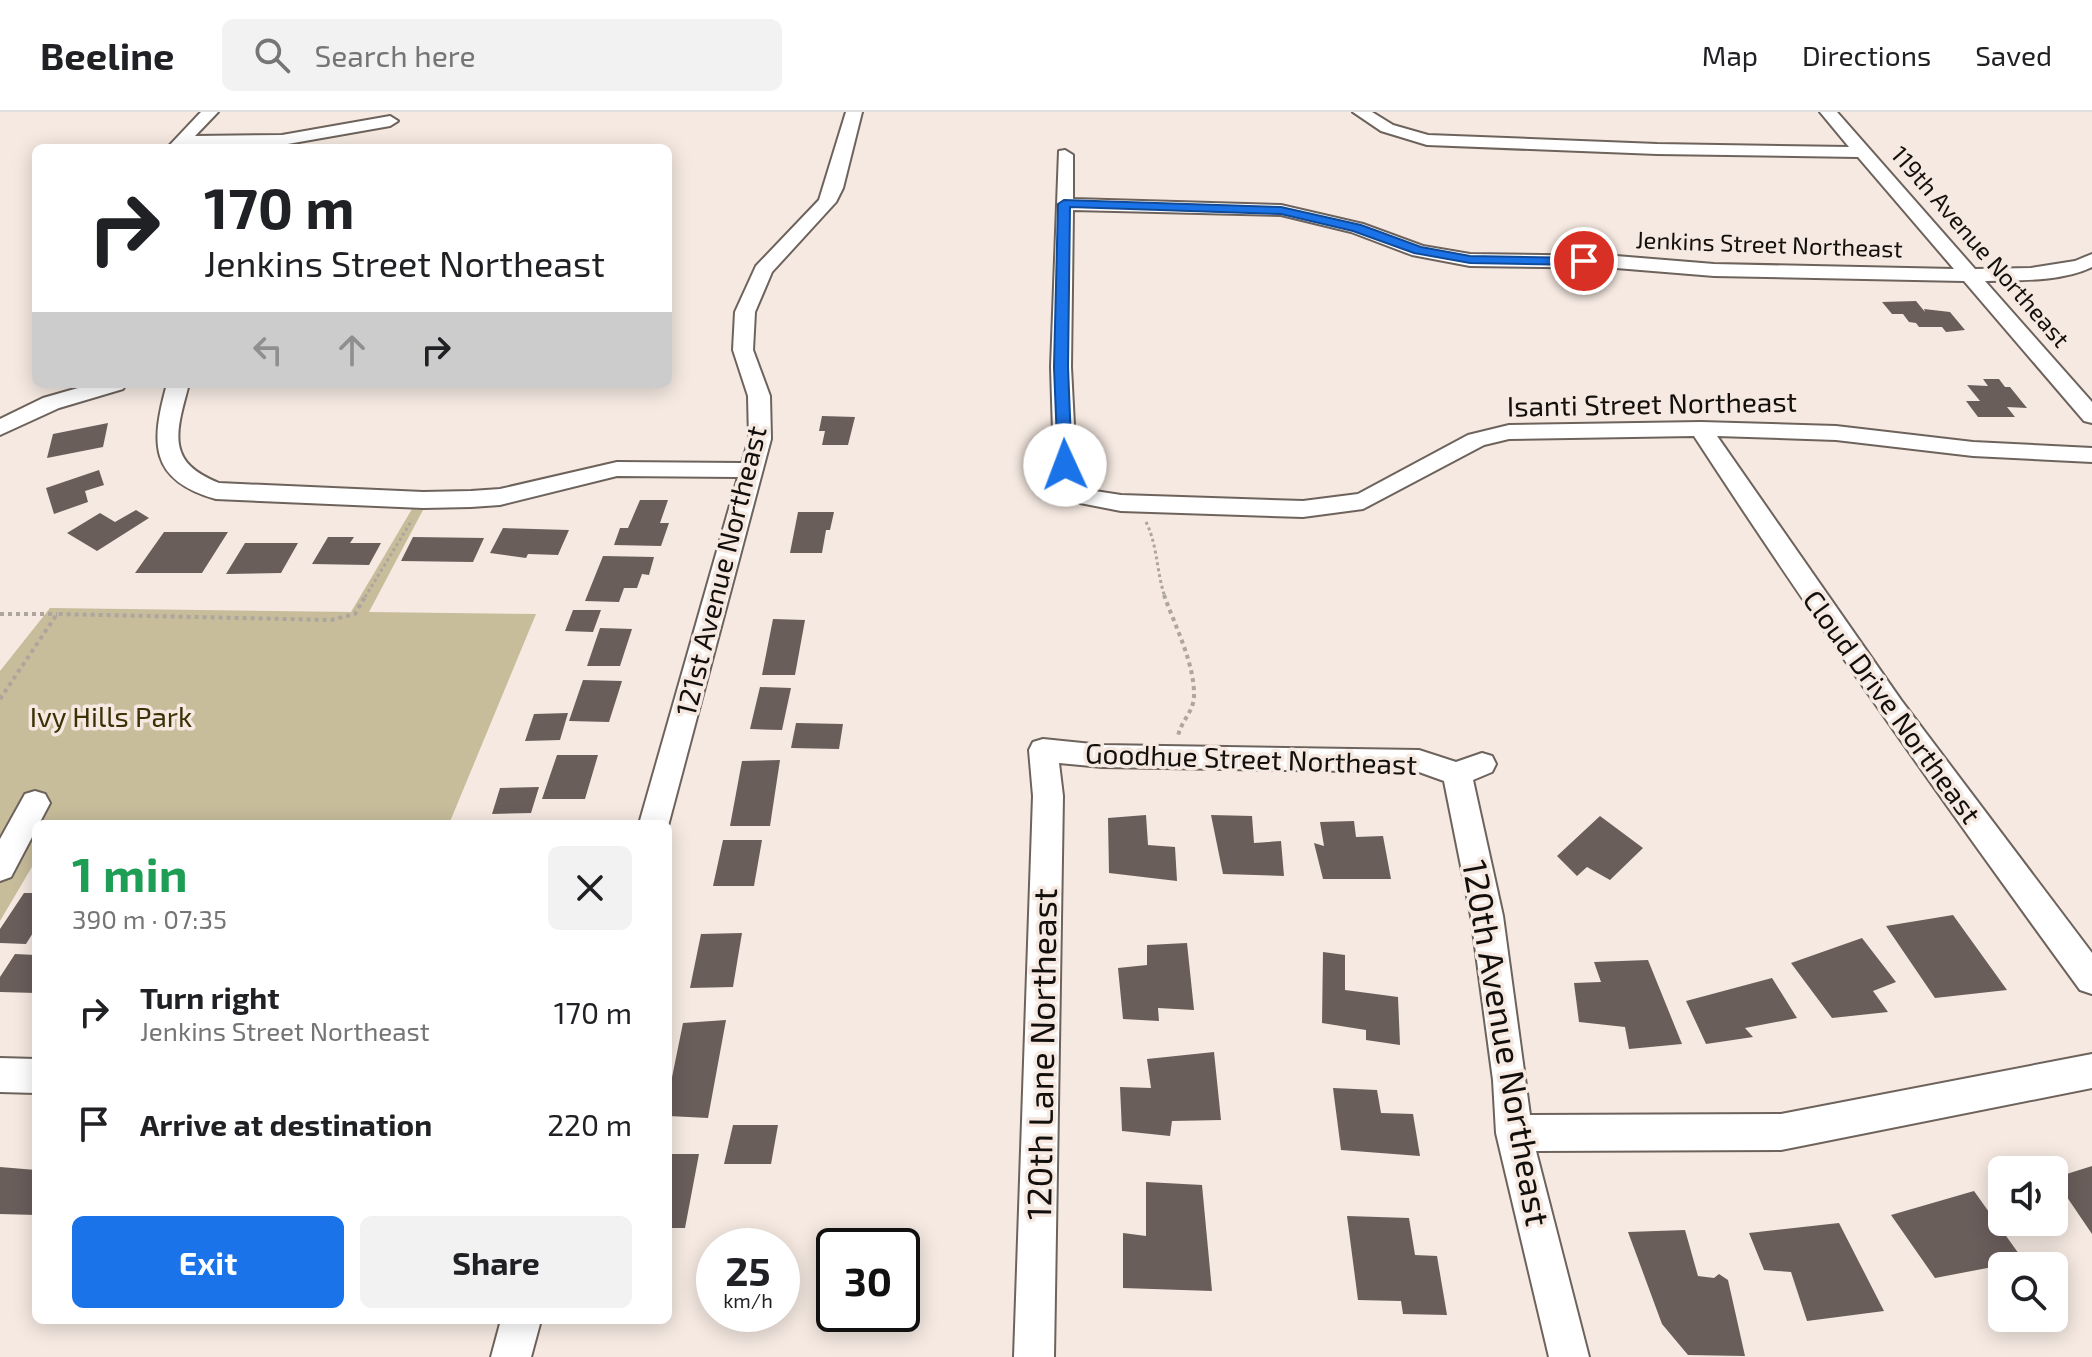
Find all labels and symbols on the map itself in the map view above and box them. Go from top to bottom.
street label: 119th Avenue Northeast [1886,139,2076,353]
street label: Jenkins Street Northeast [1635,224,1903,263]
pin [1550,227,1618,295]
street label: Isanti Street Northeast [1507,383,1797,423]
street label: 121st Avenue Northeast [668,422,773,719]
position arrow [1023,423,1107,507]
street label: Cloud Drive Northeast [1797,583,1989,830]
park label: Ivy Hills Park [30,699,192,733]
street label: Goodhue Street Northeast [1084,735,1418,781]
street label: 120th Avenue Northeast [1455,857,1560,1229]
street label: 120th Lane Northeast [1017,888,1064,1220]
speed limit sign: 30 [816,1228,920,1332]

